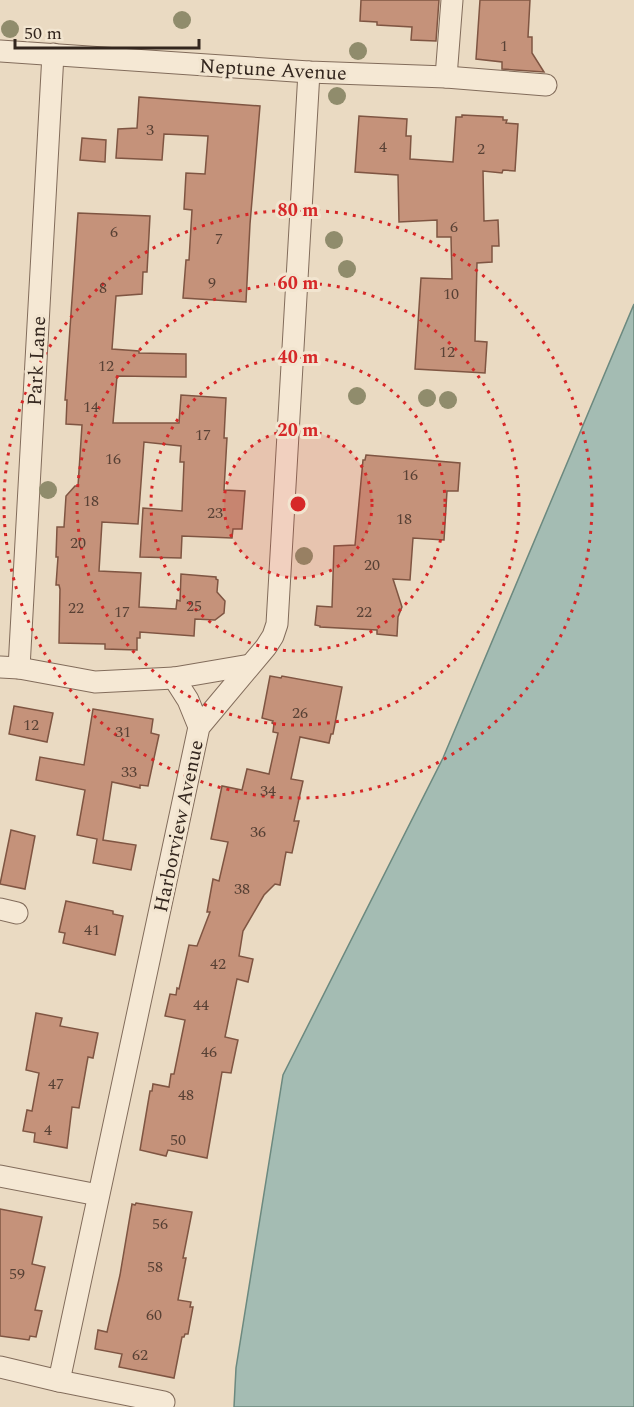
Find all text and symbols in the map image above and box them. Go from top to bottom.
scale bar [15,12,200,50]
text: 50 m [24,20,62,47]
house number: 1 [500,34,508,58]
street label: Neptune Avenue [198,51,347,89]
house number: 3 [146,118,154,142]
house number: 4 [379,135,387,159]
house number: 2 [477,137,485,161]
text: 80 m [278,197,318,224]
house number: 6 [450,215,458,239]
house number: 6 [110,220,118,244]
house number: 7 [215,227,223,251]
text: 60 m [278,270,318,297]
house number: 9 [208,271,216,295]
house number: 8 [99,276,107,300]
house number: 10 [443,282,459,306]
street label: Park Lane [20,315,54,407]
house number: 12 [439,340,455,364]
text: 40 m [278,344,318,371]
house number: 12 [98,354,114,378]
house number: 14 [83,395,99,419]
text: 20 m [278,417,318,444]
house number: 17 [195,423,211,447]
house number: 16 [105,447,121,471]
house number: 16 [402,463,418,487]
house number: 18 [83,489,99,513]
centre of rings [288,494,308,514]
house number: 23 [207,501,223,525]
house number: 18 [396,507,412,531]
house number: 20 [70,531,86,555]
house number: 20 [364,553,380,577]
house number: 25 [186,594,202,618]
house number: 22 [68,596,84,620]
house number: 17 [114,600,130,624]
house number: 22 [356,600,372,624]
house number: 26 [292,701,308,725]
house number: 12 [23,713,39,737]
house number: 31 [115,720,131,744]
street label: Harborview Avenue [146,737,212,915]
house number: 33 [121,760,137,784]
house number: 34 [260,779,276,803]
house number: 36 [250,820,266,844]
house number: 38 [234,877,250,901]
house number: 41 [84,918,100,942]
house number: 42 [210,952,226,976]
house number: 44 [193,993,209,1017]
house number: 46 [201,1040,217,1064]
house number: 47 [48,1072,64,1096]
house number: 48 [178,1083,194,1107]
house number: 4 [44,1118,52,1142]
house number: 50 [170,1128,186,1152]
house number: 56 [152,1212,168,1236]
house number: 58 [147,1255,163,1279]
house number: 59 [9,1262,25,1286]
house number: 60 [146,1303,162,1327]
house number: 62 [132,1343,148,1367]

